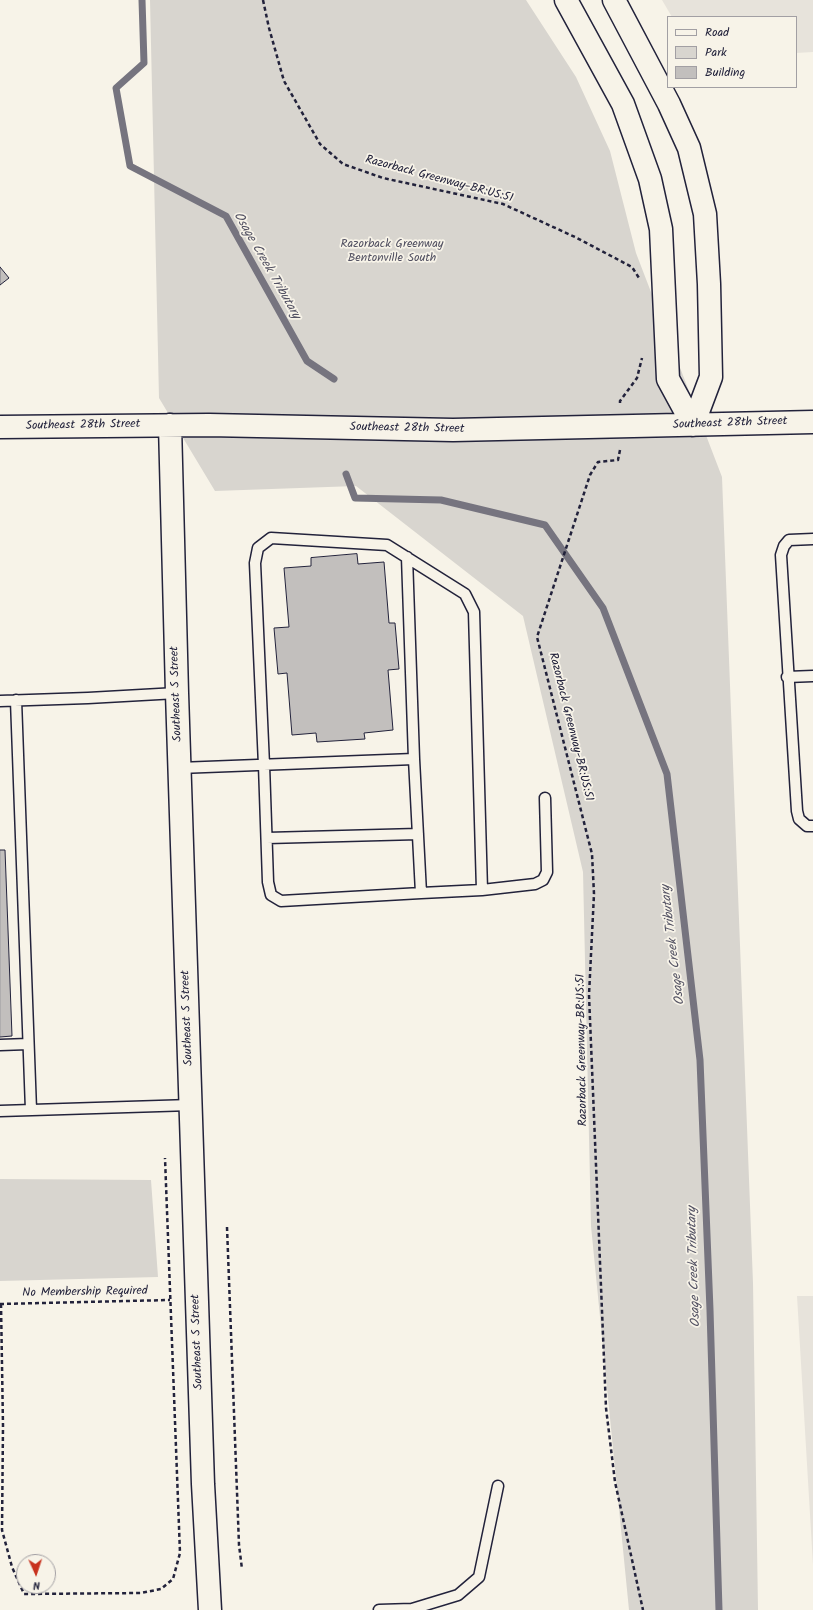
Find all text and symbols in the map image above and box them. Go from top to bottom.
legend [667,16,797,88]
text: Road [705,23,729,42]
text: Park [705,43,727,62]
text: Building [705,63,745,82]
street label: Razorback Greenway-BR:US:51 [363,153,515,207]
water label: Osage Creek Tributary [229,210,303,322]
park label: Razorback Greenway Bentonville South [341,238,443,266]
street label: Southeast 28th Street [672,415,788,433]
street label: Southeast 28th Street [25,418,141,434]
street label: Southeast 28th Street [349,421,465,437]
street label: Southeast S Street [168,646,186,742]
street label: Razorback Greenway-BR:US:51 [545,651,595,803]
water label: Osage Creek Tributary [659,884,689,1006]
street label: Southeast S Street [179,970,197,1066]
street label: Razorback Greenway-BR:US:51 [574,974,592,1126]
water label: Osage Creek Tributary [685,1206,705,1328]
street label: No Membership Required [22,1285,148,1301]
street label: Southeast S Street [189,1294,207,1390]
north arrow [16,1554,56,1594]
text: N [33,1576,41,1594]

